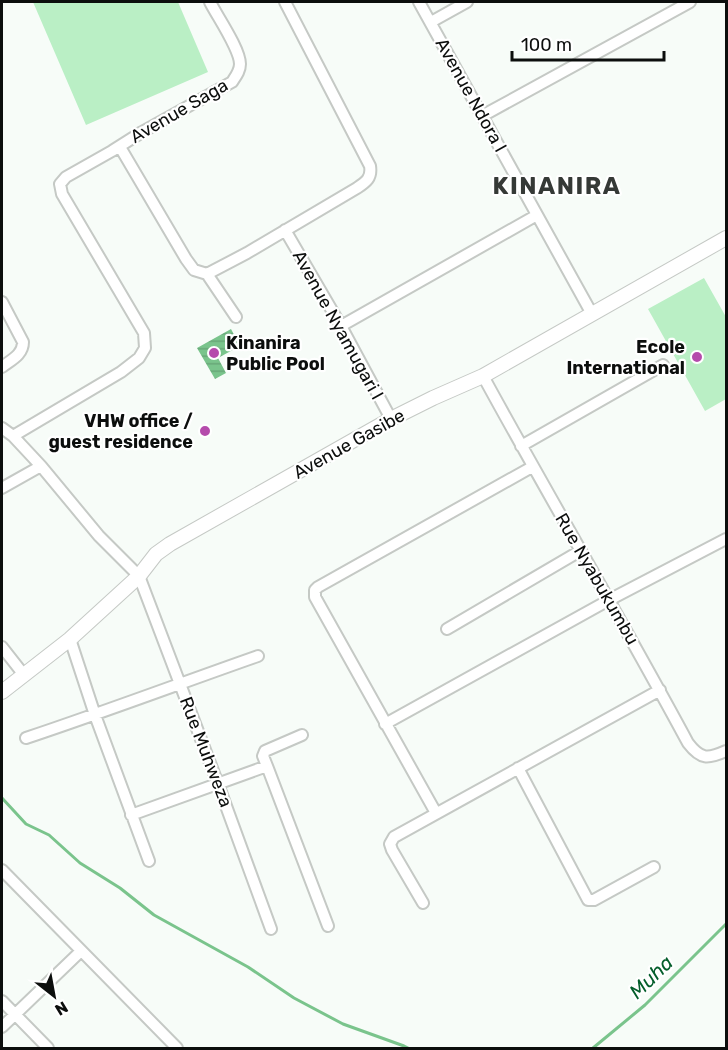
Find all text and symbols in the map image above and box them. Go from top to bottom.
scale bar [512,24,664,62]
street label: Avenue Ndora I [431,34,511,156]
text: 100 m [521,34,572,56]
street label: Avenue Saga [126,74,232,148]
district label: KINANIRA [493,172,621,200]
street label: Avenue Nyamugari I [288,246,388,404]
place label: Kinanira Public Pool [226,332,325,375]
place label: Ecole International [566,336,685,379]
marker: Kinanira Public Pool [207,346,221,360]
marker: Ecole International [690,350,704,364]
street label: Avenue Gasibe [289,404,409,484]
place label: VHW office / guest residence [48,410,193,453]
marker: VHW office / guest residence [198,424,212,438]
street label: Rue Nyabukumbu [550,509,644,649]
street label: Rue Muhweza [175,694,237,810]
water label: Muha [624,950,678,1004]
north arrow [24,966,84,1026]
text: N [52,997,71,1020]

